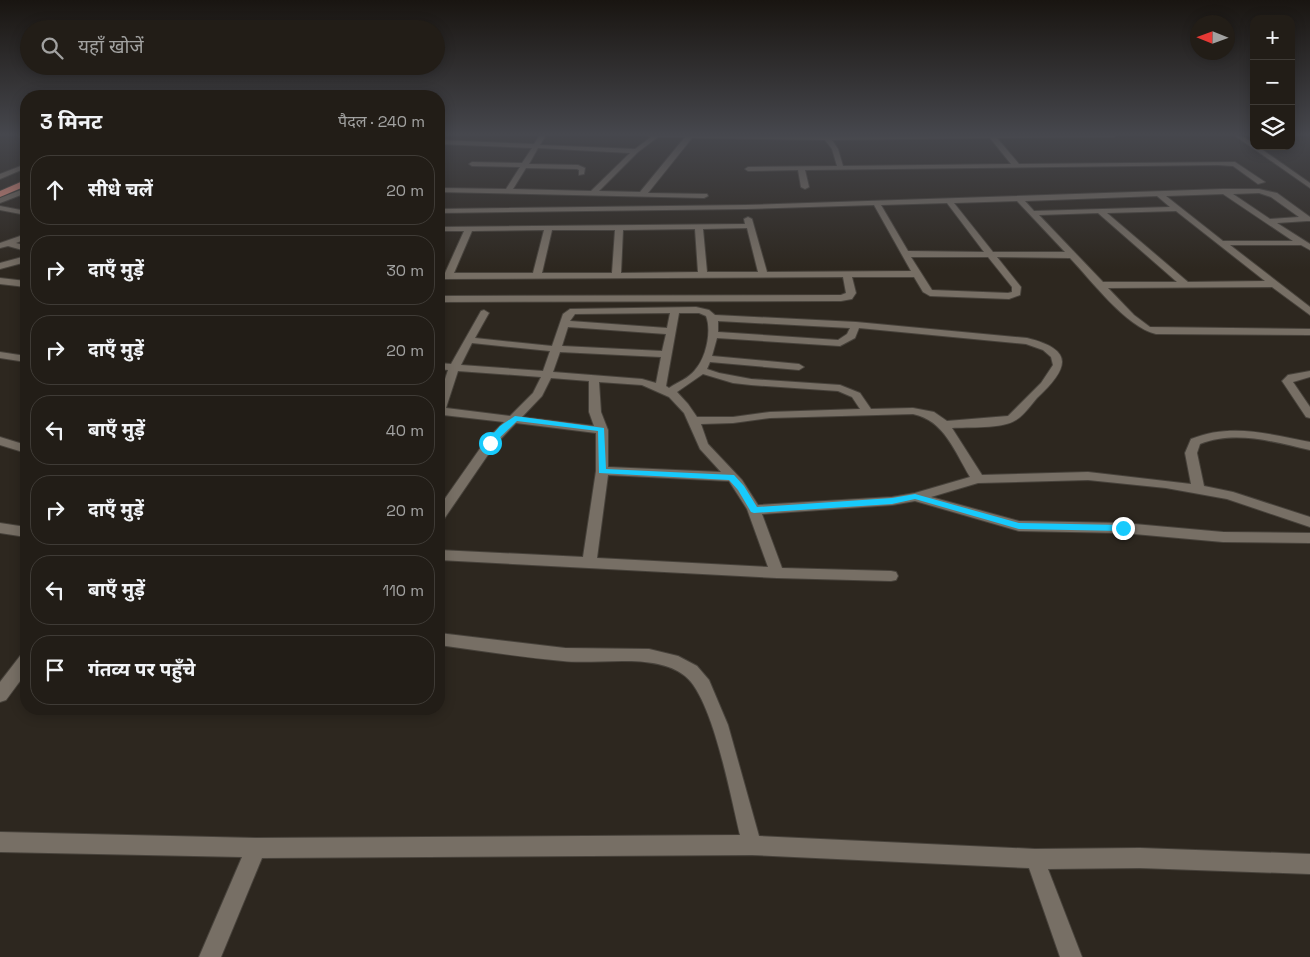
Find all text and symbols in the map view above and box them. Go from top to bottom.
north arrow [1190,15,1235,60]
map controls [1250,15,1295,150]
button: + [1250,15,1295,60]
search box [20,20,445,75]
icon: search [38,34,66,62]
text: यहाँ खोजें [78,34,143,59]
button: − [1250,60,1295,105]
button: layers [1250,105,1295,150]
text: 3 मिनट [40,108,102,135]
text: पैदल · 240 m [338,111,425,132]
icon: ahead [41,176,69,204]
text: सीधे चलें [88,177,153,202]
text: 20 m [386,180,424,201]
icon: right [41,256,69,284]
text: दाएँ मुड़ें [88,257,144,282]
text: 30 m [386,260,424,281]
icon: right [41,336,69,364]
text: दाएँ मुड़ें [88,337,144,362]
text: 20 m [386,340,424,361]
icon: left [41,416,69,444]
text: बाएँ मुड़ें [88,417,145,442]
text: 40 m [386,420,424,441]
route start [479,432,502,455]
icon: right [41,496,69,524]
text: दाएँ मुड़ें [88,497,144,522]
text: 20 m [386,500,424,521]
route end [1112,517,1135,540]
icon: left [41,576,69,604]
text: बाएँ मुड़ें [88,577,145,602]
text: 110 m [382,580,424,601]
icon: arrive [41,656,69,684]
text: गंतव्य पर पहुँचे [88,657,195,682]

